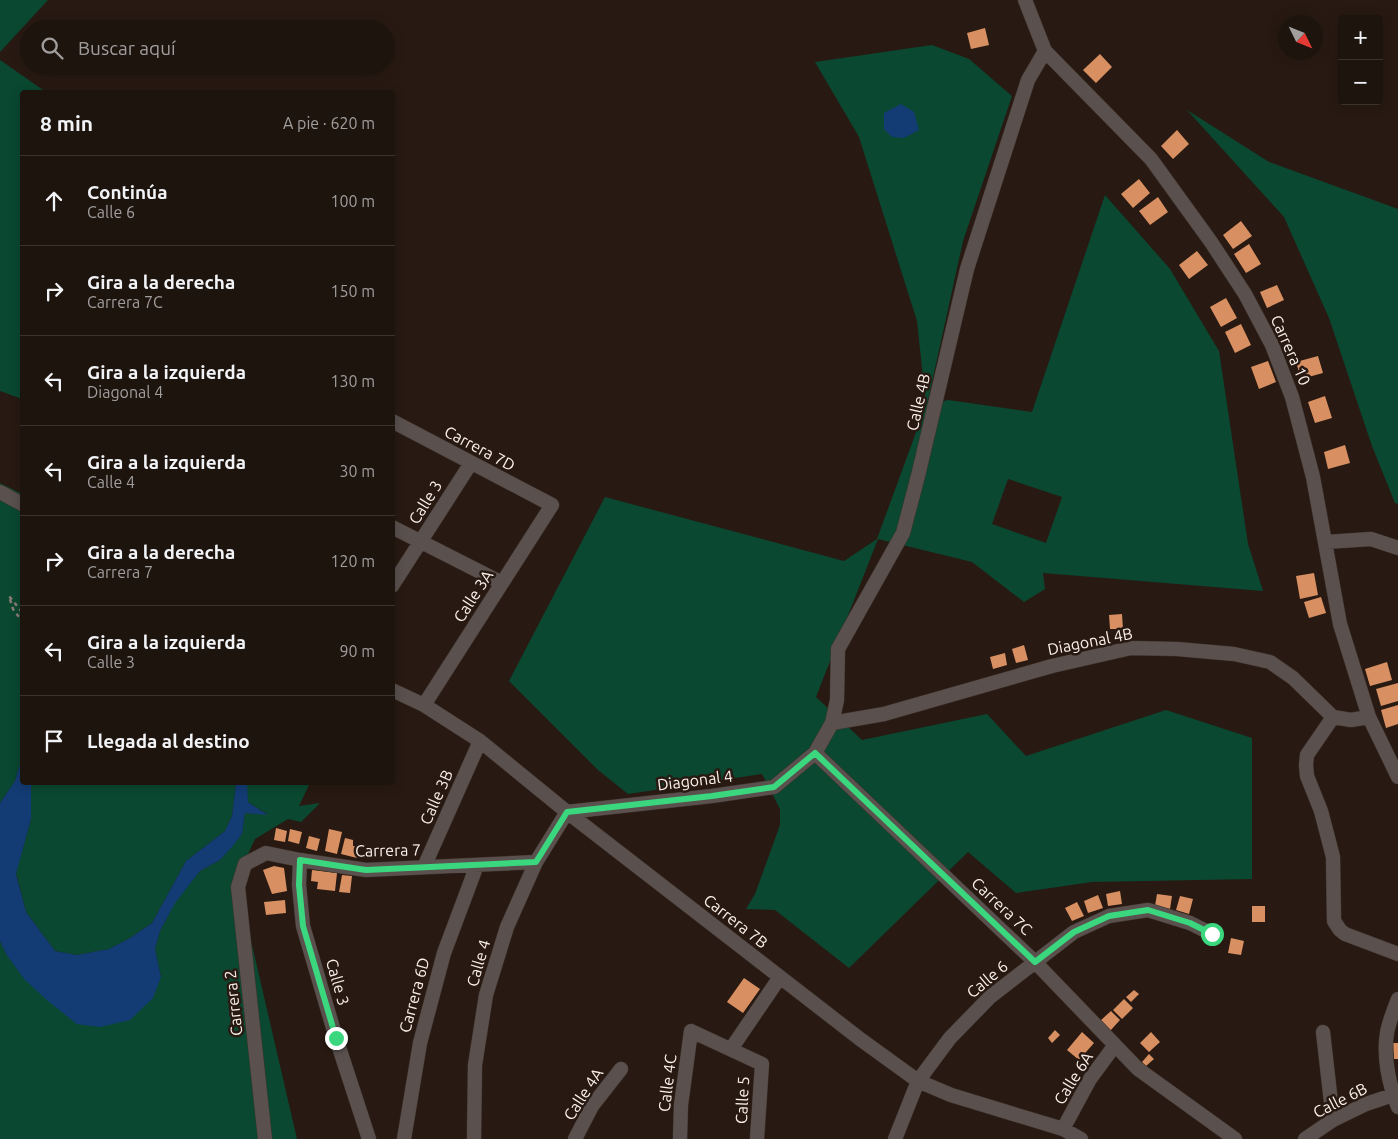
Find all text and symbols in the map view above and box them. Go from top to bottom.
north arrow [1278,15,1323,60]
map controls [1338,15,1383,105]
button: + [1338,15,1383,60]
search box [20,20,395,75]
icon: search [38,34,66,62]
text: Buscar aquí [78,37,176,59]
button: − [1338,60,1383,105]
text: 8 min [40,111,93,135]
text: A pie · 620 m [283,114,375,132]
text: Continúa [87,181,168,203]
icon: ahead [40,187,68,215]
text: 100 m [330,192,375,210]
text: Calle 6 [87,203,135,221]
text: Gira a la derecha [87,271,235,293]
icon: right [40,277,68,305]
text: 150 m [330,282,375,300]
text: Carrera 7C [87,293,163,311]
street label: Carrera 10 [1268,312,1314,388]
text: Gira a la izquierda [87,361,246,383]
icon: left [40,367,68,395]
text: 130 m [330,372,375,390]
street label: Calle 4B [903,372,933,432]
text: Diagonal 4 [87,383,163,401]
street label: Carrera 7D [442,422,518,474]
text: Gira a la izquierda [87,451,246,473]
icon: left [40,457,68,485]
text: 30 m [339,462,375,480]
text: Calle 4 [87,473,135,491]
street label: Calle 3 [405,477,445,527]
text: Gira a la derecha [87,541,235,563]
icon: right [40,547,68,575]
text: 120 m [330,552,375,570]
text: Carrera 7 [87,563,153,581]
street label: Calle 3A [450,566,497,625]
street label: Diagonal 4B [1046,624,1134,658]
text: Gira a la izquierda [87,631,246,653]
icon: left [40,637,68,665]
text: 90 m [339,642,375,660]
text: Calle 3 [87,653,135,671]
icon: arrive [40,727,68,755]
text: Llegada al destino [87,730,250,752]
street label: Diagonal 4 [656,766,734,794]
street label: Calle 3B [416,767,456,827]
street label: Carrera 7 [355,840,421,860]
street label: Carrera 7C [968,874,1036,939]
street label: Carrera 7B [700,890,772,952]
route start [1201,923,1224,946]
street label: Calle 4 [463,937,493,989]
street label: Carrera 6D [395,955,433,1035]
street label: Calle 3 [323,956,353,1008]
street label: Calle 6 [963,957,1011,1001]
street label: Carrera 2 [221,969,245,1037]
route end [325,1027,348,1050]
street label: Calle 6A [1050,1048,1096,1108]
street label: Calle 4C [655,1053,679,1113]
street label: Calle 4A [560,1064,607,1123]
street label: Calle 5 [732,1076,752,1124]
street label: Calle 6B [1310,1079,1370,1121]

